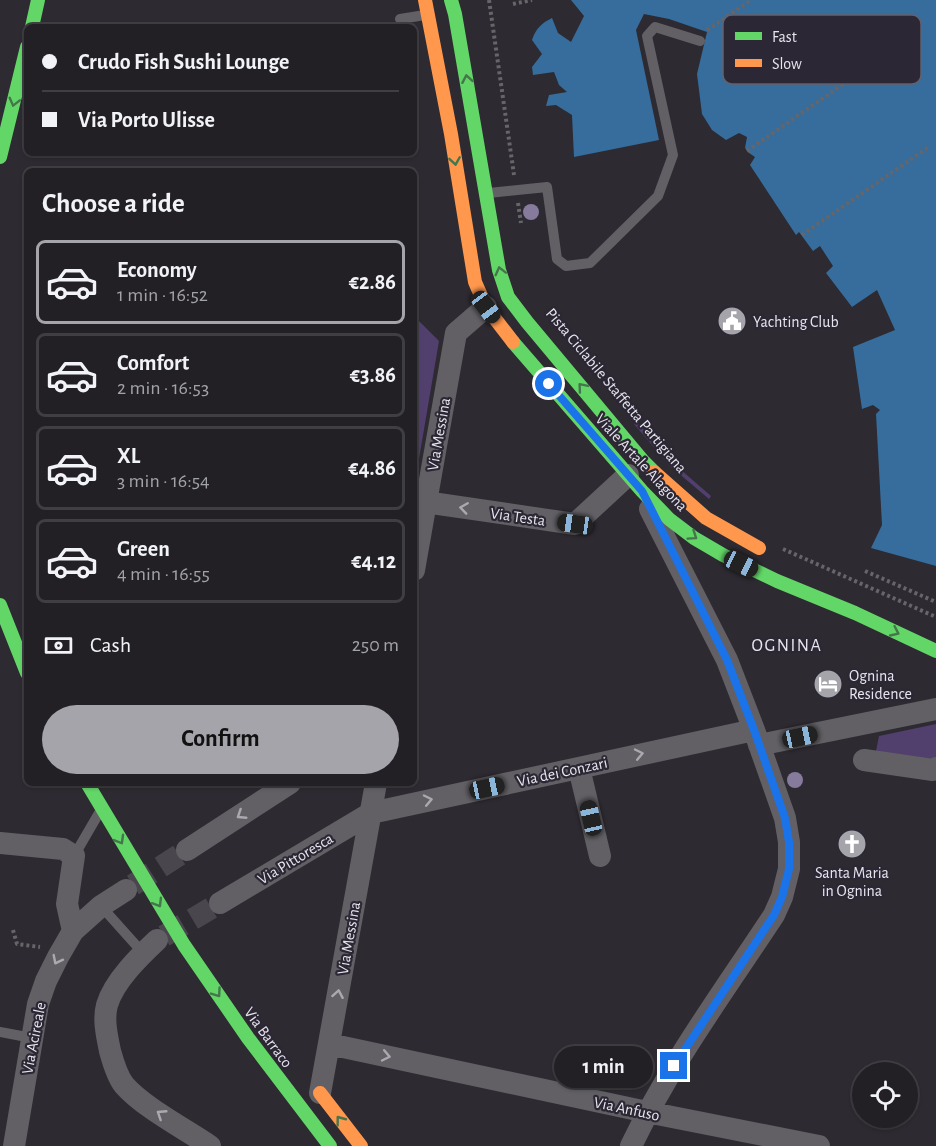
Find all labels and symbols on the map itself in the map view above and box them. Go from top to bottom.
legend [723,15,921,84]
text: Fast [772,29,797,45]
text: Slow [772,56,802,72]
one-way arrow [461,74,474,84]
one-way arrow [8,97,21,107]
one-way arrow [448,155,461,165]
one-way arrow [495,266,507,277]
car [468,287,504,327]
street label: Pista Ciclabile Staffetta Partigiana [543,305,690,476]
public building icon: Yachting Club [716,305,748,337]
place label: Yachting Club [753,314,839,330]
route start [535,370,562,397]
one-way arrow [578,383,589,394]
street label: Via Messina [425,396,453,472]
street label: Viale Artale Alagona [592,411,690,514]
one-way arrow [459,502,469,514]
street label: Via Testa [489,505,546,529]
car [556,513,594,535]
one-way arrow [686,529,697,540]
car [721,548,761,580]
one-way arrow [889,625,900,637]
district label: OGNINA [751,637,823,655]
hotel icon: Ognina Residence [812,668,844,700]
place label: Ognina Residence [849,668,912,702]
car [781,724,819,750]
one-way arrow [634,749,644,762]
street label: Via dei Conzari [516,755,609,789]
car [468,775,506,801]
one-way arrow [423,795,433,808]
car [578,798,604,838]
one-way arrow [237,808,248,819]
church icon: Santa Maria in Ognina [836,828,868,860]
street label: Via Pittoresca [255,830,336,888]
one-way arrow [113,834,124,844]
place label: Santa Maria in Ognina [815,865,889,899]
one-way arrow [150,897,162,907]
street label: Via Messina [335,900,363,976]
one-way arrow [53,954,64,964]
one-way arrow [210,987,221,998]
one-way arrow [331,990,344,1000]
street label: Via Acireale [19,1001,49,1076]
street label: Via Barraco [241,1004,295,1071]
callout: 1 min [554,1045,653,1087]
one-way arrow [381,1049,391,1062]
route end [660,1052,687,1079]
street label: Via Anfuso [592,1094,661,1124]
one-way arrow [157,1110,168,1121]
one-way arrow [337,1115,348,1126]

